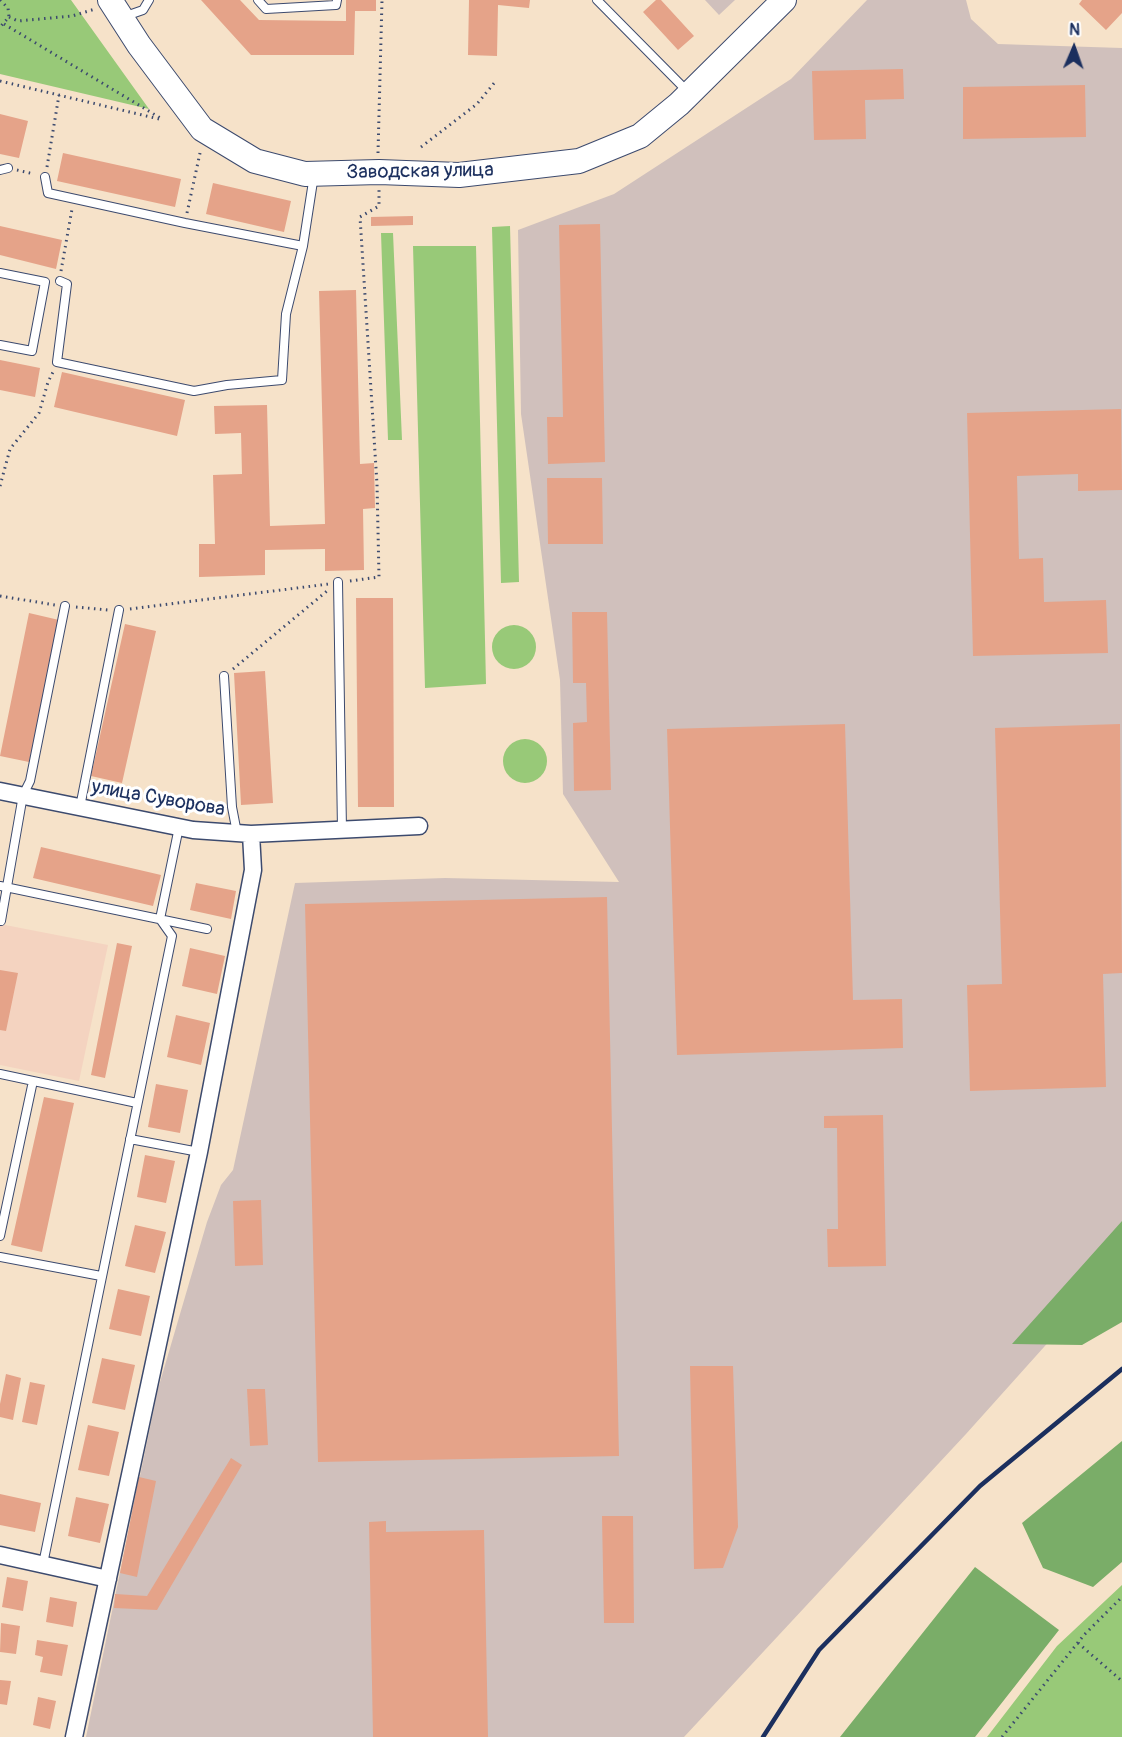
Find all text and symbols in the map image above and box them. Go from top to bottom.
north arrow [1044,18,1104,78]
text: N [1069,20,1080,40]
street label: Заводская улица [346,159,494,185]
street label: улица Суворова [89,775,227,823]

